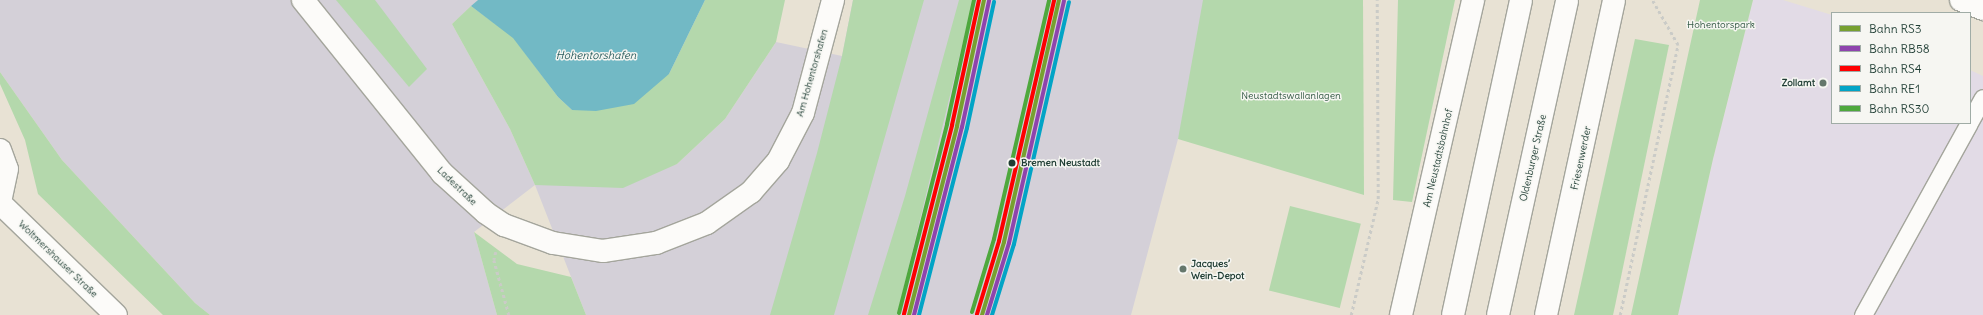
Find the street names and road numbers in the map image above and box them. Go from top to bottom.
street label: Am Hohentorshafen [794,28,830,118]
street label: Am Neustadtsbahnhof [1421,108,1455,208]
street label: Oldenburger Straße [1517,113,1549,203]
street label: Friesenwerder [1568,125,1594,191]
street label: Ladestraße [435,164,479,208]
street label: Woltmershauser Straße [16,218,100,300]

